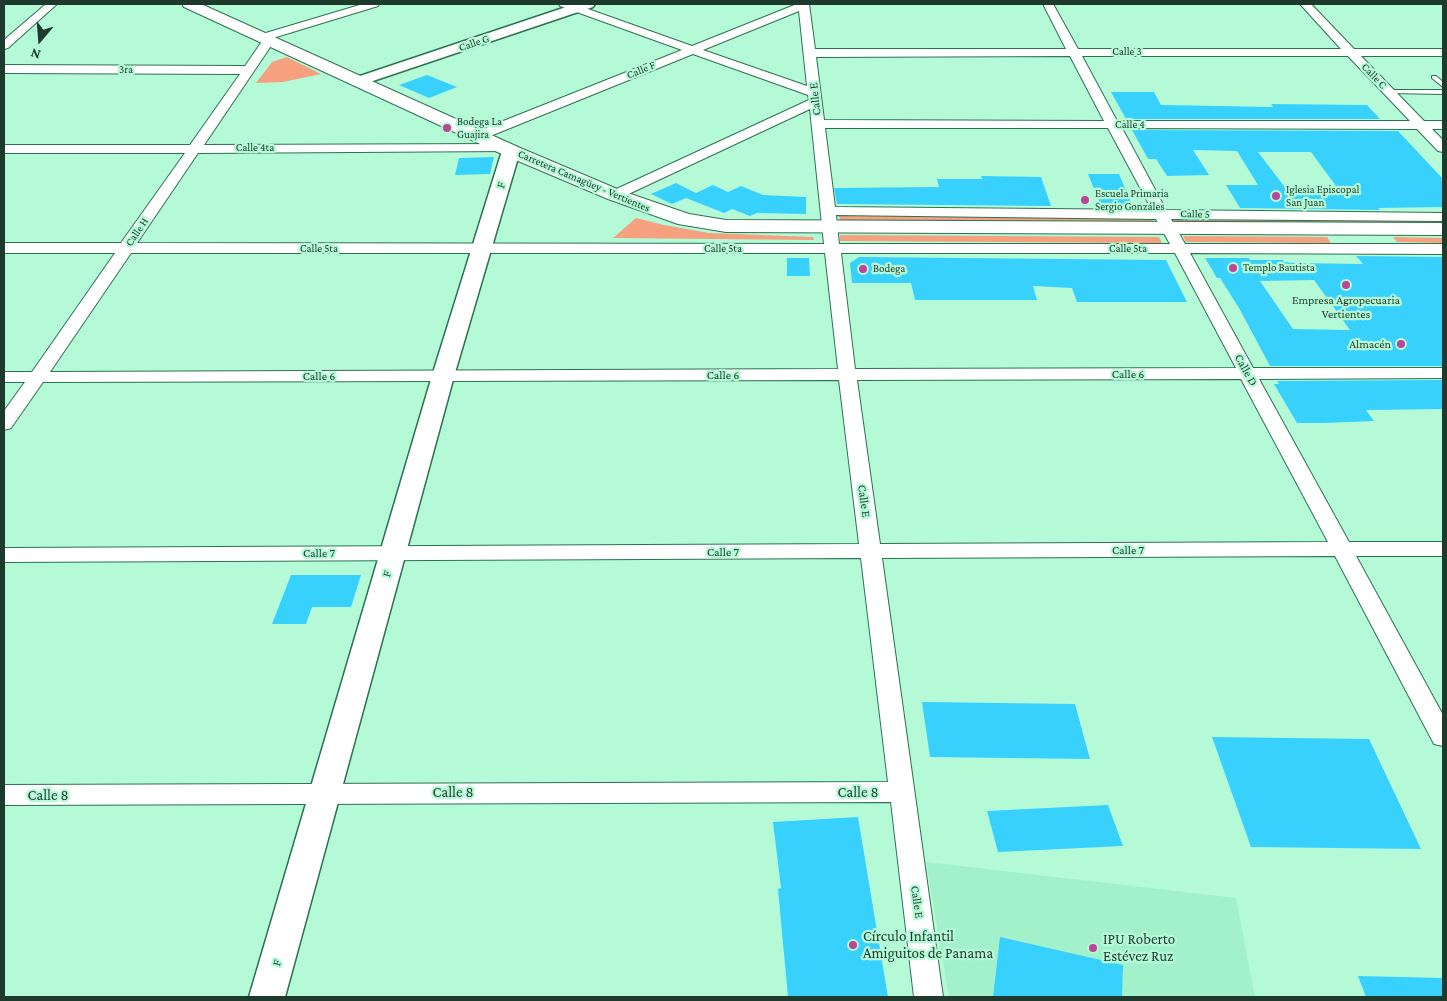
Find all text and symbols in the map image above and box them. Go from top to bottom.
north arrow [15,15,65,65]
street label: Calle G [457,32,491,54]
text: N [28,45,42,63]
street label: Calle 3 [1112,45,1142,59]
street label: Calle F [625,58,657,82]
street label: Calle C [1359,60,1389,92]
street label: 3ra [119,63,133,77]
street label: Calle E [806,82,824,116]
place label: Bodega La Guajira [457,115,502,141]
street label: Calle 4 [1115,118,1145,132]
marker: Bodega La Guajira [441,122,453,134]
street label: Calle 4ta [236,141,274,155]
street label: Carretera Camagüey - Vertientes [516,147,652,215]
street label: F [493,180,509,190]
place label: Iglesia Episcopal San Juan [1286,183,1359,209]
place label: Escuela Primaria Sergio Gonzáles [1095,187,1169,213]
marker: Iglesia Episcopal San Juan [1270,190,1282,202]
marker: Escuela Primaria Sergio Gonzáles [1079,194,1091,206]
street label: Calle 5 [1180,207,1210,221]
street label: Calle H [123,215,151,249]
street label: Calle 5ta [300,242,338,256]
street label: Calle 5ta [704,242,742,256]
street label: Calle 5ta [1109,242,1147,256]
place label: Templo Bautista [1243,261,1315,275]
place label: Bodega [873,262,905,276]
marker: Templo Bautista [1227,262,1239,274]
marker: Bodega [857,263,869,275]
marker: Empresa Agropecuaria Vertientes [1340,279,1352,291]
place label: Empresa Agropecuaria Vertientes [1292,293,1400,321]
place label: Almacén [1349,337,1391,351]
marker: Almacén [1395,338,1407,350]
street label: Calle D [1231,351,1261,389]
street label: Calle 6 [1112,367,1144,381]
street label: Calle 6 [707,368,739,382]
street label: Calle 6 [303,369,335,383]
street label: Calle E [855,484,873,518]
street label: Calle 7 [1112,543,1144,557]
street label: Calle 7 [707,545,739,559]
street label: Calle 7 [303,546,335,560]
street label: F [379,569,395,579]
street label: Calle 8 [432,783,474,801]
street label: Calle 8 [837,783,879,801]
street label: Calle 8 [27,786,69,804]
street label: Calle E [908,885,926,919]
place label: Círculo Infantil Amiguitos de Panama [863,927,993,962]
place label: IPU Roberto Estévez Ruz [1103,930,1175,965]
marker: Círculo Infantil Amiguitos de Panama [847,939,859,951]
marker: IPU Roberto Estévez Ruz [1087,942,1099,954]
street label: F [269,958,285,968]

